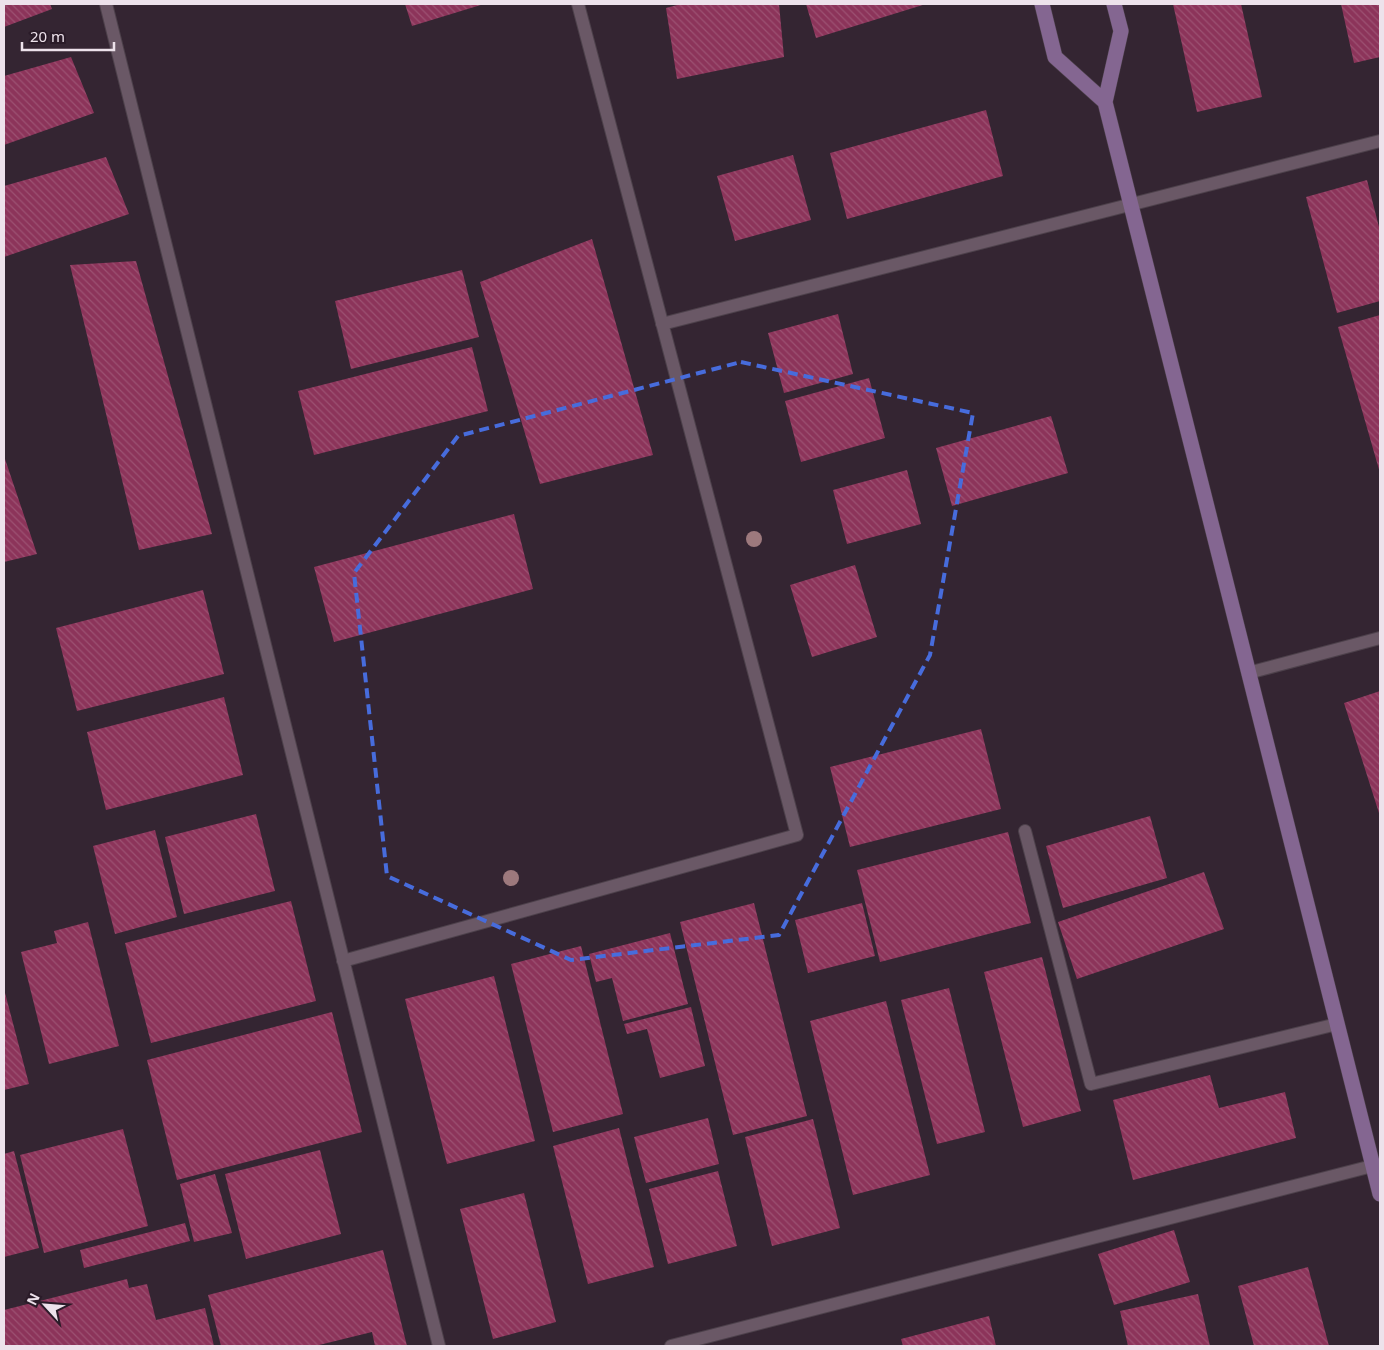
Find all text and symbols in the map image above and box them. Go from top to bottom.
scale bar [22,20,115,52]
text: 20 m [30,26,65,46]
north arrow [20,1280,70,1330]
text: N [22,1290,44,1308]

